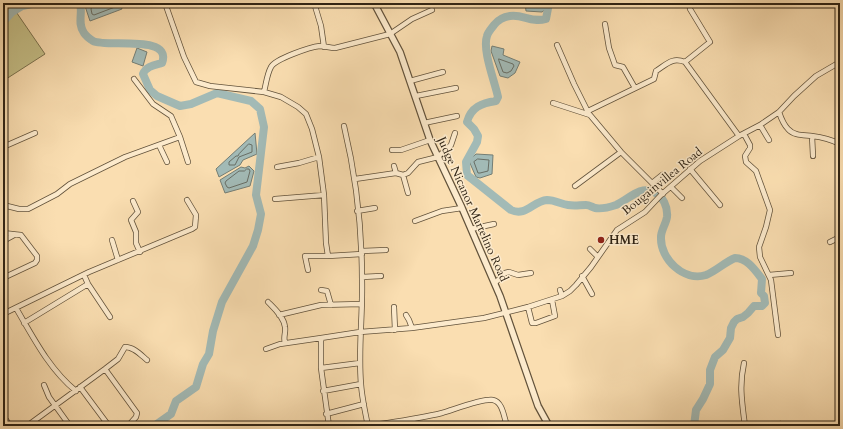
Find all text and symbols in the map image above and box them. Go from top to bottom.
street label: Judge Nicanor Martelino Road [433,132,512,285]
street label: Bougainvillea Road [618,143,706,218]
place label: HME [609,232,639,248]
marker: HME [596,235,606,245]

